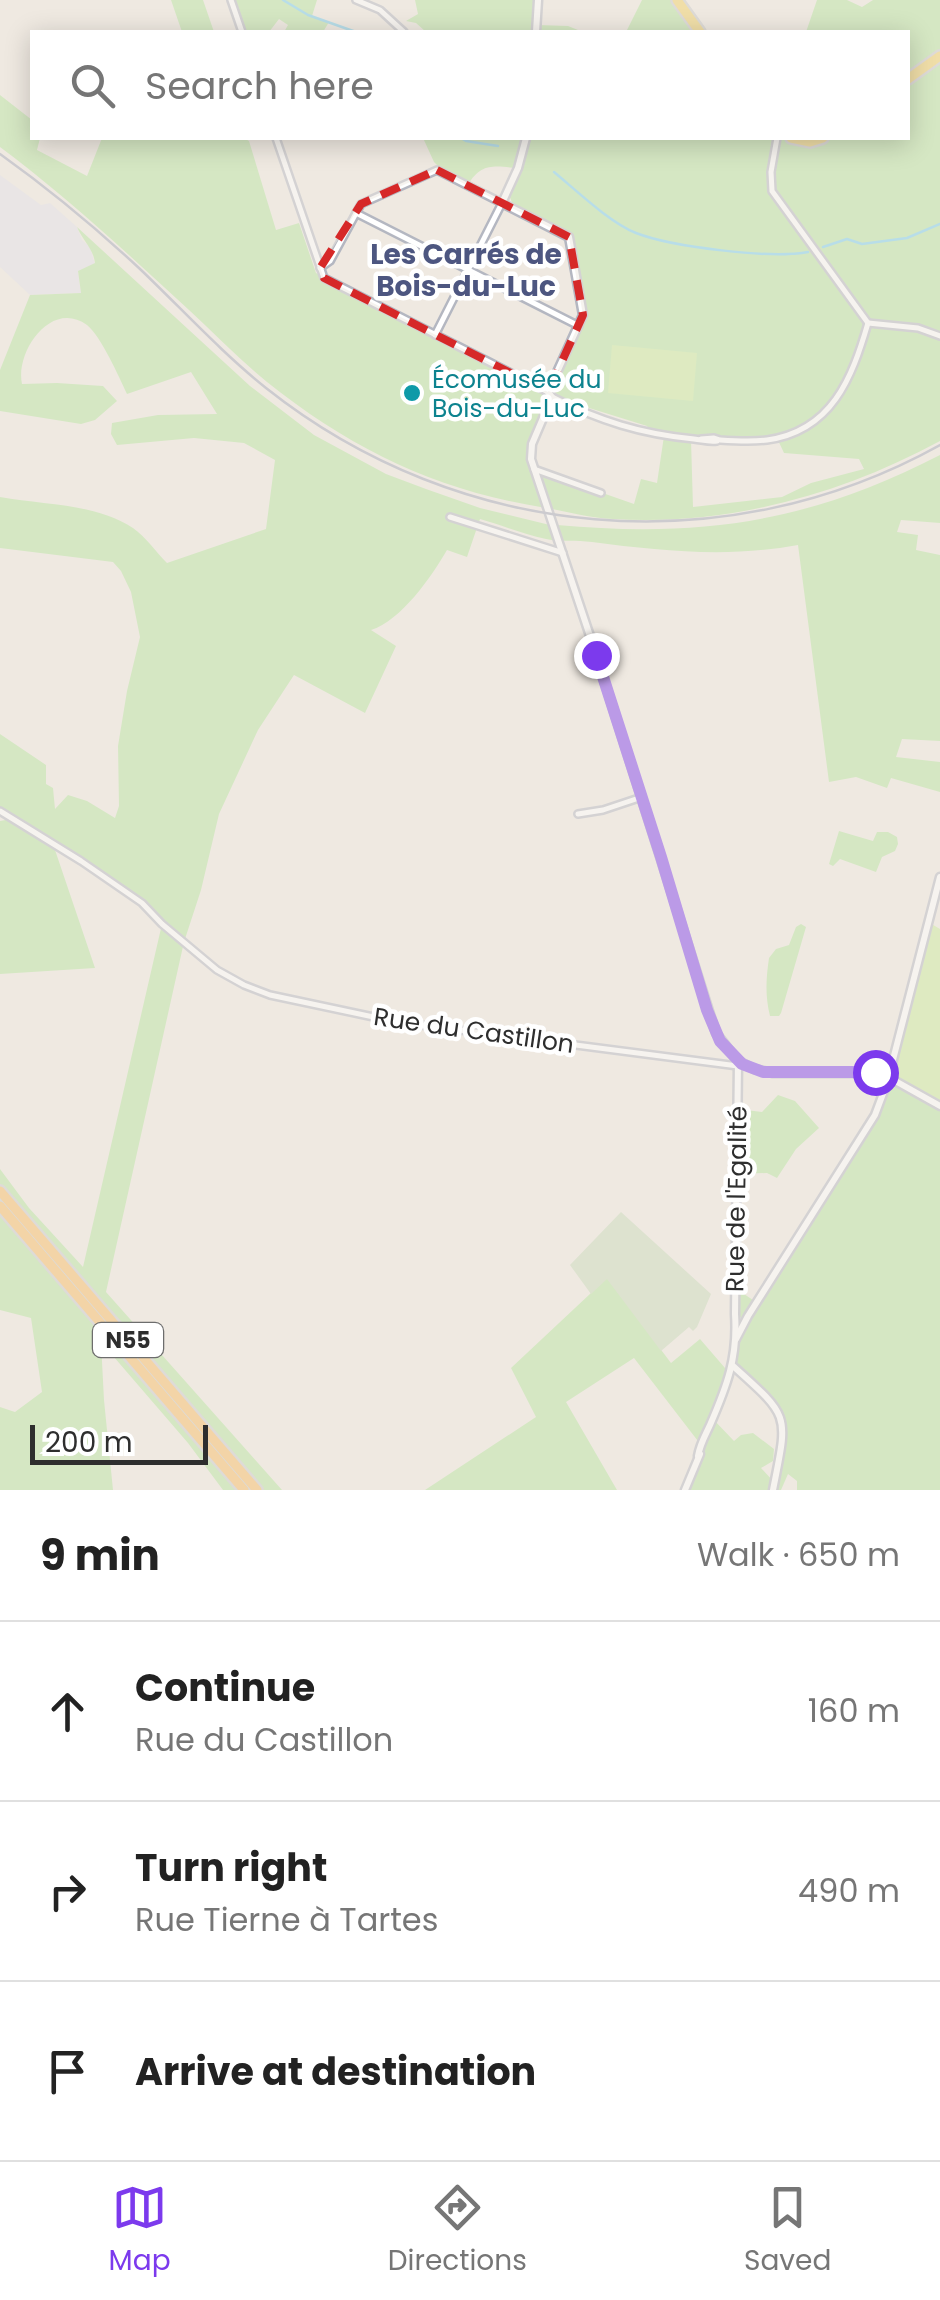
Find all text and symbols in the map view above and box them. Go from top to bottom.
search box [30,30,910,140]
icon: search [65,58,120,113]
text: Search here [145,59,374,112]
district label: Les Carrés de Bois-du-Luc [370,235,562,306]
place label: Écomusée du Bois-du-Luc [432,362,601,426]
marker: Écomusée du Bois-du-Luc [401,382,423,404]
route end [574,633,620,679]
street label: Rue du Castillon [372,999,576,1062]
route start [853,1050,899,1096]
street label: Rue de l'Egalité [717,1106,756,1292]
road number: N55 [93,1323,163,1357]
scale bar [30,1420,208,1464]
text: 200 m [45,1423,133,1462]
text: 9 min [40,1526,160,1585]
text: Walk · 650 m [697,1532,900,1577]
text: Continue [135,1661,315,1714]
icon: ahead [40,1684,95,1739]
text: 160 m [808,1688,900,1733]
text: Rue du Castillon [135,1717,393,1762]
text: Turn right [135,1841,327,1894]
icon: right [40,1864,95,1919]
text: 490 m [798,1868,900,1913]
text: Rue Tierne à Tartes [135,1897,438,1942]
icon: arrive [40,2044,95,2099]
text: Arrive at destination [135,2045,536,2098]
tab: Map [109,2180,171,2282]
tab: Directions [388,2180,527,2282]
tab: Saved [744,2180,831,2282]

